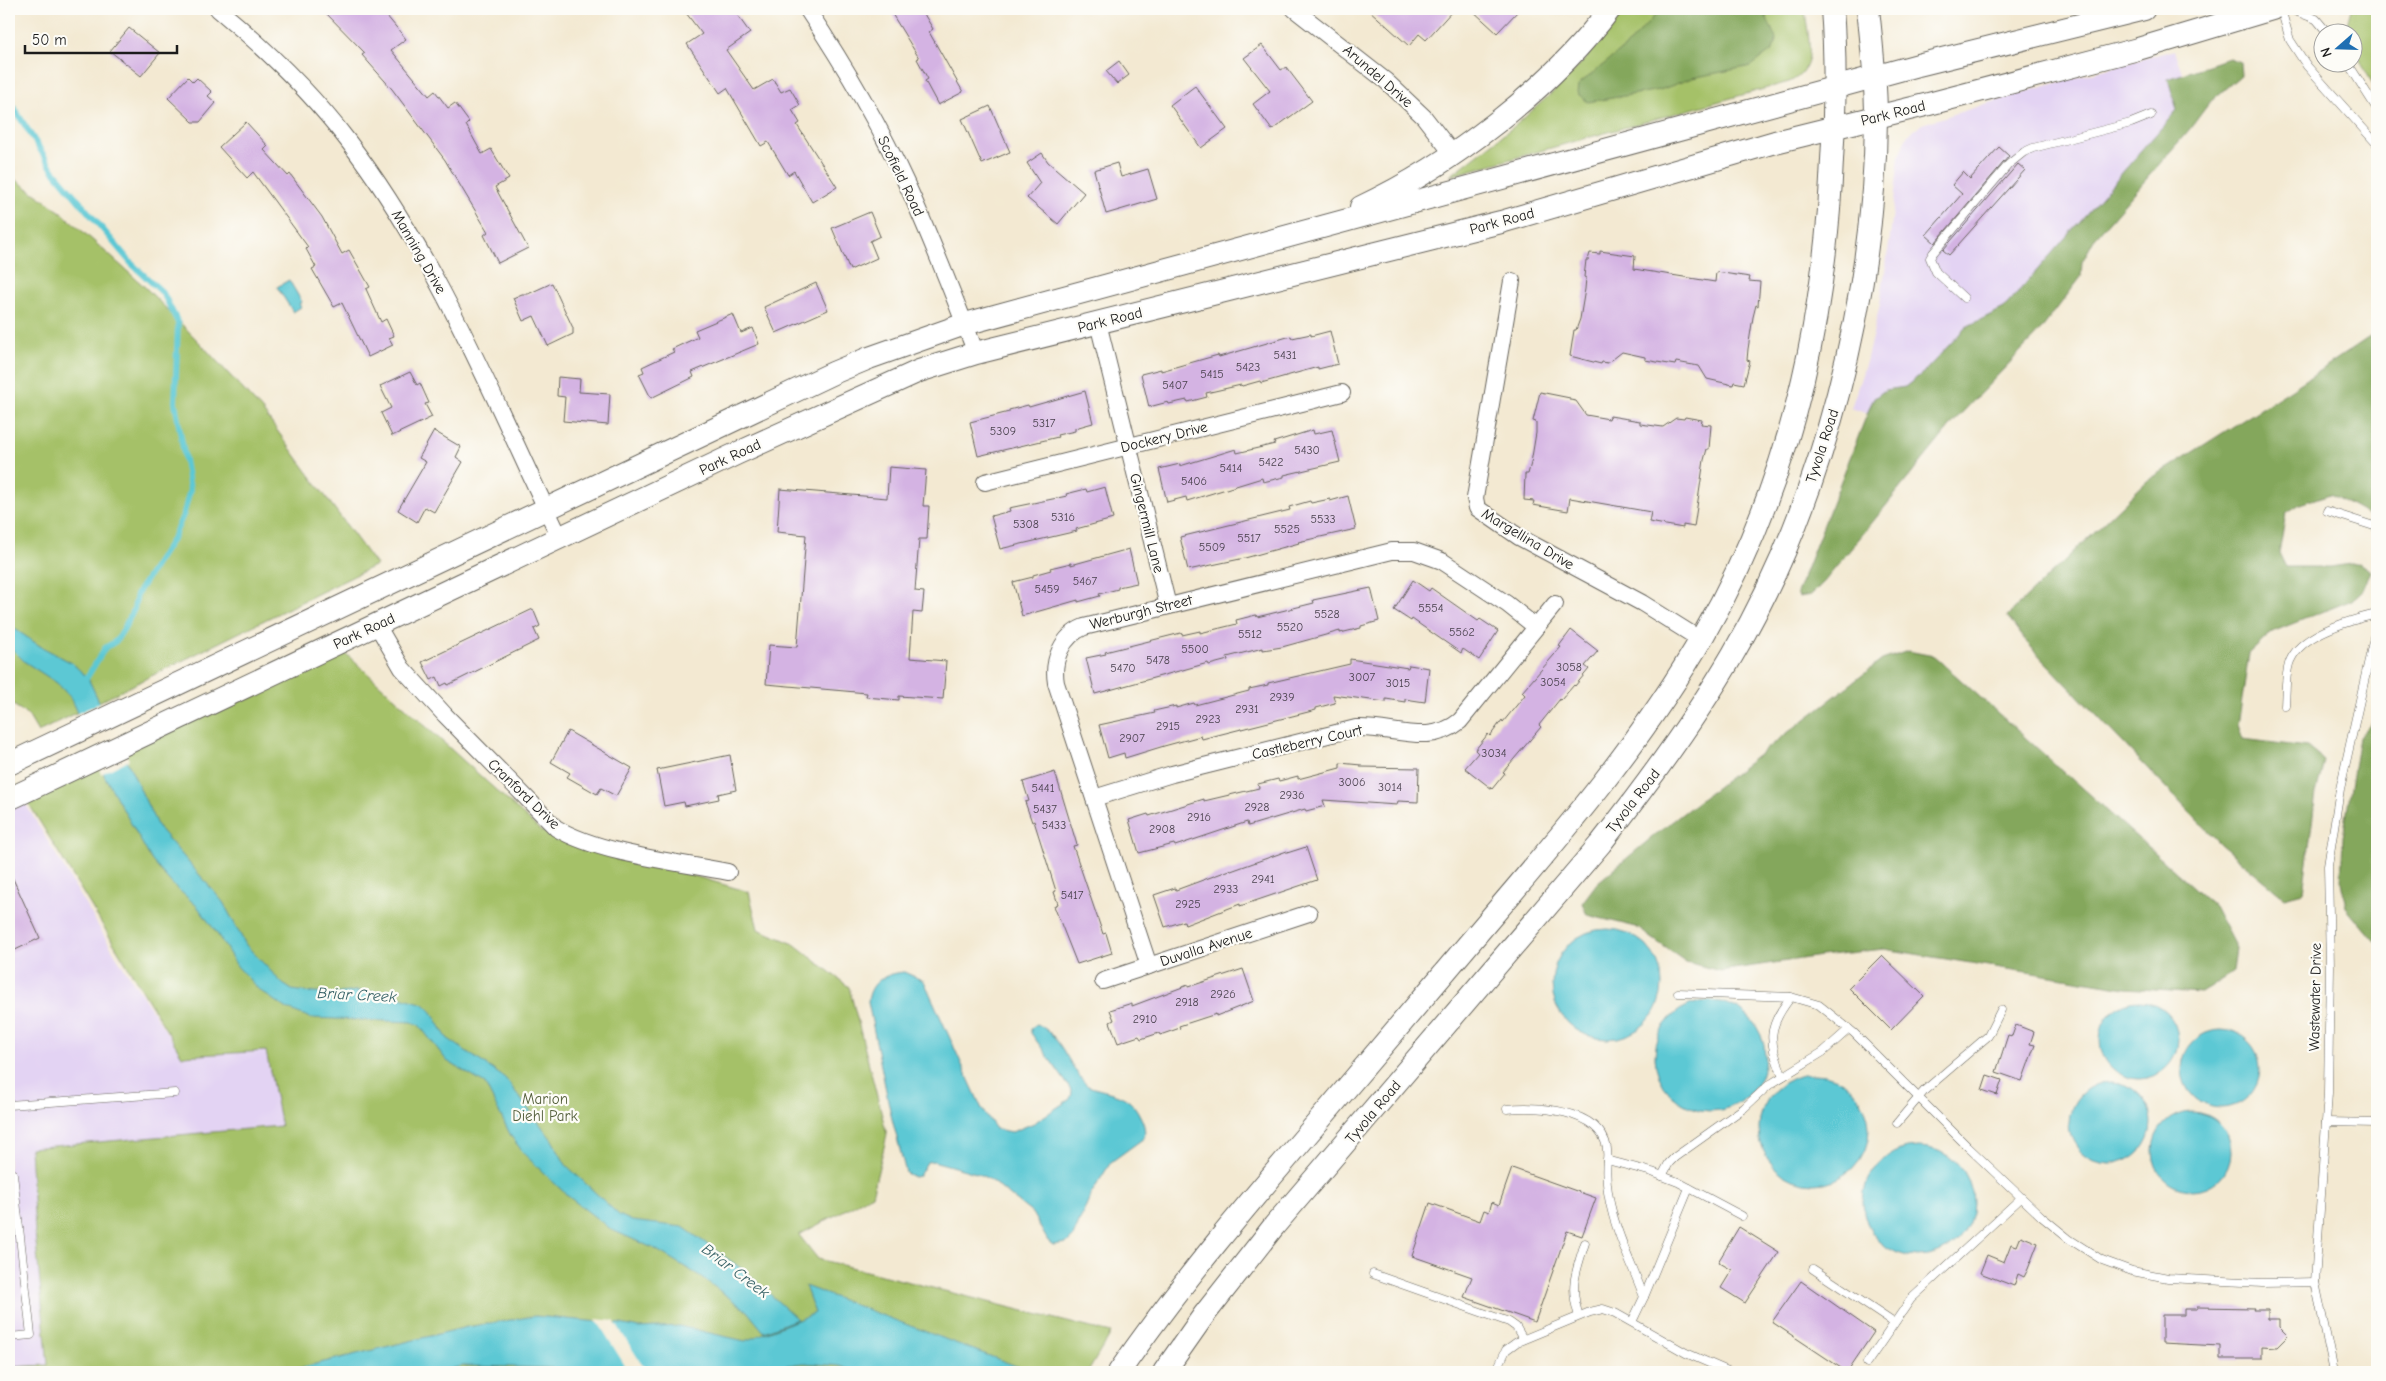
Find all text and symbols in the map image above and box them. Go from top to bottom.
scale bar [25,22,178,54]
north arrow [2314,22,2364,72]
text: 50 m [32,31,67,49]
street label: Arundel Drive [1339,41,1417,112]
text: N [2317,45,2336,59]
street label: Park Road [1859,96,1927,130]
street label: Scofield Road [874,133,928,219]
street label: Park Road [1468,204,1536,238]
street label: Manning Drive [388,207,450,298]
street label: Park Road [1076,303,1144,337]
house number: 5431 [1273,348,1297,362]
house number: 5423 [1236,360,1260,374]
house number: 5415 [1200,367,1224,381]
house number: 5407 [1162,378,1188,392]
street label: Tyvola Road [1802,407,1842,485]
house number: 5317 [1032,416,1056,430]
street label: Dockery Drive [1119,417,1210,457]
house number: 5309 [990,424,1016,438]
street label: Park Road [696,435,764,479]
house number: 5430 [1294,443,1320,457]
house number: 5422 [1259,455,1283,469]
house number: 5414 [1220,461,1243,475]
street label: Gingermill Lane [1126,471,1168,575]
house number: 5406 [1181,474,1207,488]
street label: Margellina Drive [1479,504,1578,574]
house number: 5316 [1051,510,1075,524]
house number: 5533 [1310,512,1336,526]
house number: 5308 [1013,517,1039,531]
house number: 5525 [1274,522,1300,536]
house number: 5517 [1237,531,1261,545]
house number: 5509 [1199,540,1225,554]
house number: 5467 [1073,574,1098,588]
house number: 5459 [1034,582,1060,596]
street label: Werburgh Street [1088,590,1195,633]
house number: 5554 [1418,601,1444,615]
house number: 5528 [1314,607,1340,621]
street label: Park Road [330,609,398,653]
house number: 5520 [1277,620,1303,634]
house number: 5562 [1449,625,1475,639]
house number: 5512 [1238,627,1262,641]
house number: 5500 [1181,642,1209,656]
house number: 5478 [1146,653,1170,667]
house number: 3058 [1556,660,1582,674]
house number: 5470 [1110,661,1136,675]
house number: 3007 [1349,670,1376,684]
house number: 3054 [1540,675,1566,689]
house number: 3015 [1386,676,1410,690]
house number: 2939 [1269,690,1295,704]
house number: 2931 [1235,702,1259,716]
house number: 2923 [1196,712,1221,726]
house number: 2915 [1156,719,1180,733]
street label: Castleberry Court [1250,720,1365,763]
house number: 2907 [1119,731,1145,745]
house number: 3034 [1481,746,1507,760]
street label: Cranford Drive [484,755,564,833]
street label: Tyvola Road [1602,765,1664,837]
house number: 3006 [1338,775,1366,789]
house number: 3014 [1378,780,1402,794]
house number: 5441 [1032,781,1055,795]
house number: 2936 [1279,788,1305,802]
house number: 2928 [1244,800,1270,814]
house number: 5437 [1033,802,1057,816]
house number: 2916 [1187,810,1211,824]
house number: 5433 [1042,818,1066,832]
house number: 2908 [1149,822,1175,836]
house number: 2941 [1251,872,1275,886]
house number: 2933 [1214,882,1238,896]
house number: 5417 [1061,888,1084,902]
house number: 2925 [1175,897,1201,911]
street label: Duvalla Avenue [1158,923,1255,970]
street label: Wastewater Drive [2305,942,2325,1051]
water label: Briar Creek [317,984,397,1006]
house number: 2926 [1210,987,1236,1001]
house number: 2918 [1175,995,1199,1009]
house number: 2910 [1133,1012,1157,1026]
street label: Tyvola Road [1341,1077,1405,1147]
park label: Marion Diehl Park [512,1090,578,1125]
water label: Briar Creek [698,1240,773,1302]

